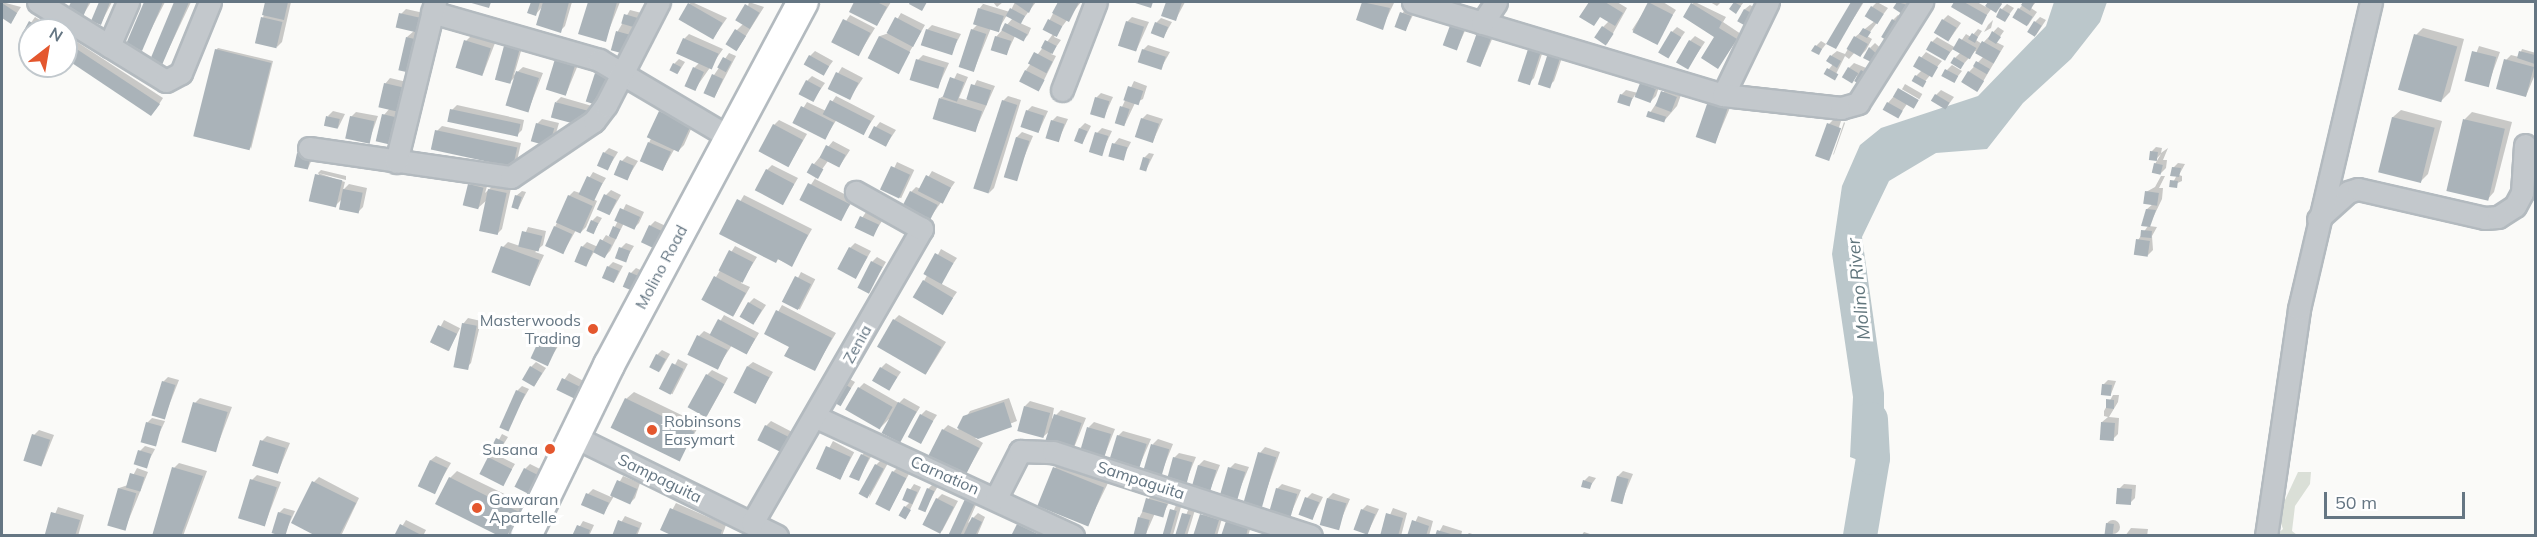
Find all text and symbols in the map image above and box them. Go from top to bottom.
north arrow [18,18,78,78]
text: N [46,23,67,46]
street label: Molino Road [631,222,691,312]
water label: Molino River [1843,237,1875,341]
place label: Masterwoods Trading [480,310,581,348]
marker: Masterwoods Trading [586,322,600,336]
street label: Zenia [839,322,875,366]
place label: Robinsons Easymart [664,411,741,449]
marker: Robinsons Easymart [645,423,659,437]
place label: Susana [482,439,538,459]
marker: Susana [543,442,557,456]
street label: Sampaguita [615,449,705,507]
street label: Carnation [908,451,982,499]
street label: Sampaguita [1095,457,1187,503]
scale bar [2327,480,2468,518]
place label: Gawaran Apartelle [489,489,558,527]
text: 50 m [2335,491,2377,514]
marker: Gawaran Apartelle [470,501,484,515]

